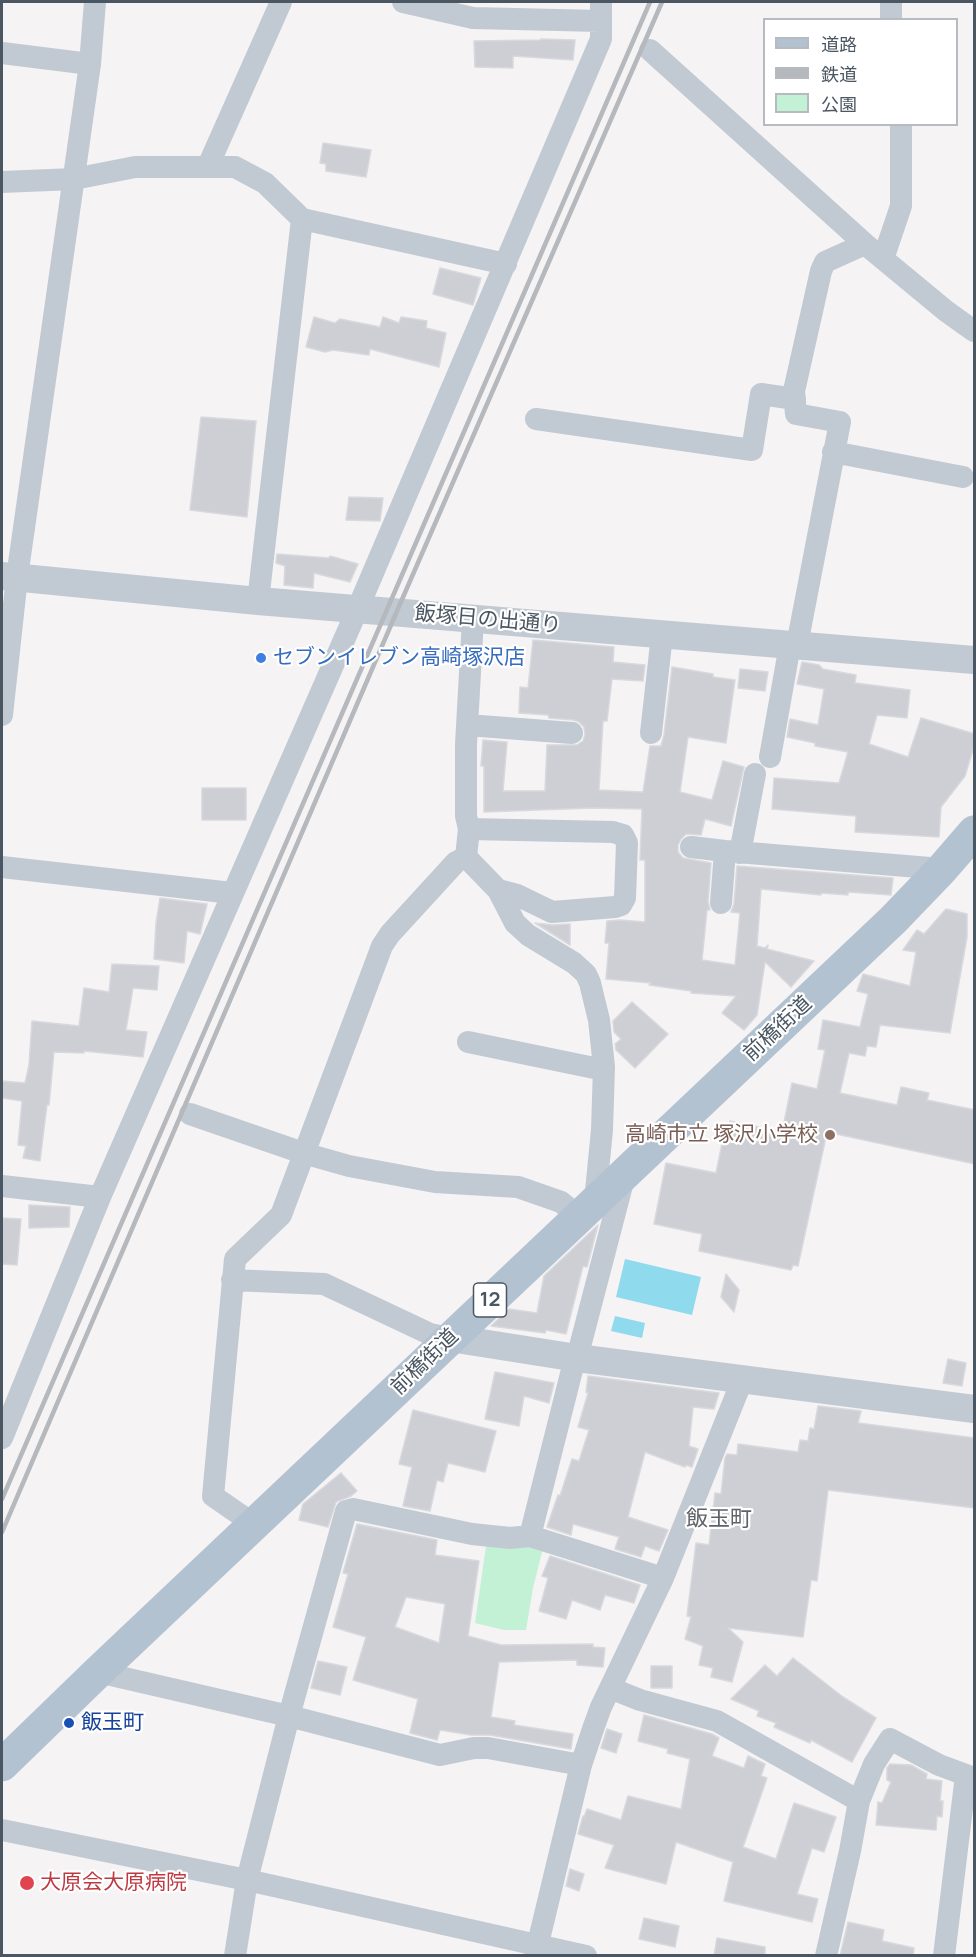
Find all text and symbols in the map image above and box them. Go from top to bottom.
legend [763,18,958,126]
text: 道路 [821,32,857,56]
text: 鉄道 [821,62,857,86]
text: 公園 [821,92,857,116]
street label: 飯塚日の出通り [414,601,562,639]
place label: セブンイレブン高崎塚沢店 [273,645,525,671]
marker: セブンイレブン高崎塚沢店 [254,651,268,665]
street label: 前橋街道 [739,991,817,1067]
place label: 高崎市立 塚沢小学校 [625,1122,818,1148]
marker: 高崎市立 塚沢小学校 [823,1128,837,1142]
road number: 12 [474,1283,506,1317]
street label: 前橋街道 [386,1324,464,1400]
district label: 飯玉町 [686,1507,752,1533]
place label: 飯玉町 [81,1710,144,1736]
marker: 飯玉町 [62,1716,76,1730]
place label: 大原会大原病院 [40,1870,187,1896]
marker: 大原会大原病院 [18,1874,36,1892]

